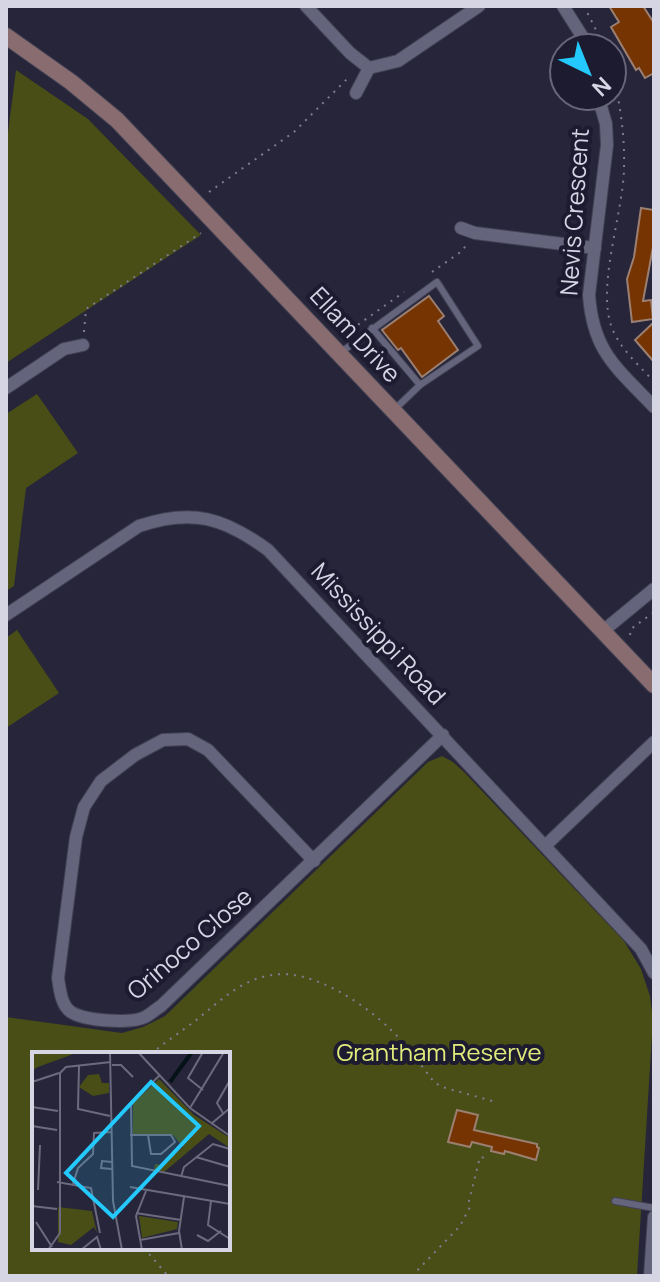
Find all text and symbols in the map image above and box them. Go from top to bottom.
north arrow [548,32,628,112]
text: N [586,70,618,103]
street label: Nevis Crescent [551,127,596,297]
street label: Ellam Drive [303,279,409,389]
street label: Mississippi Road [305,555,454,711]
street label: Orinoco Close [120,879,258,1006]
park label: Grantham Reserve [336,1035,542,1068]
inset map [32,1052,230,1250]

